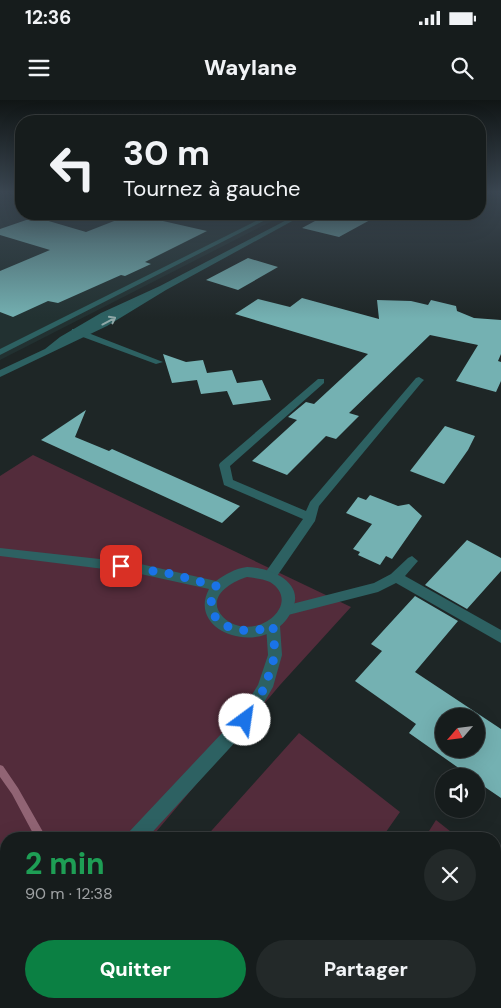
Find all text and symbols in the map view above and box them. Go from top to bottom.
text: 12:36 [25,5,71,30]
text: Waylane [204,53,297,82]
icon: menu [25,54,53,82]
icon: search [448,54,476,82]
text: 30 m [123,130,210,176]
icon: left [40,135,105,200]
text: Tournez à gauche [123,174,301,203]
one-way arrow [102,316,117,326]
pin [100,545,142,587]
icon: arrive [107,552,135,580]
position arrow [218,693,270,745]
north arrow [435,708,485,758]
map controls [435,708,485,818]
button: sound [435,768,485,818]
text: 2 min [25,844,105,883]
button: close [424,849,476,901]
text: 90 m · 12:38 [25,883,113,904]
button: Quitter [25,940,246,998]
button: Partager [256,940,476,998]

